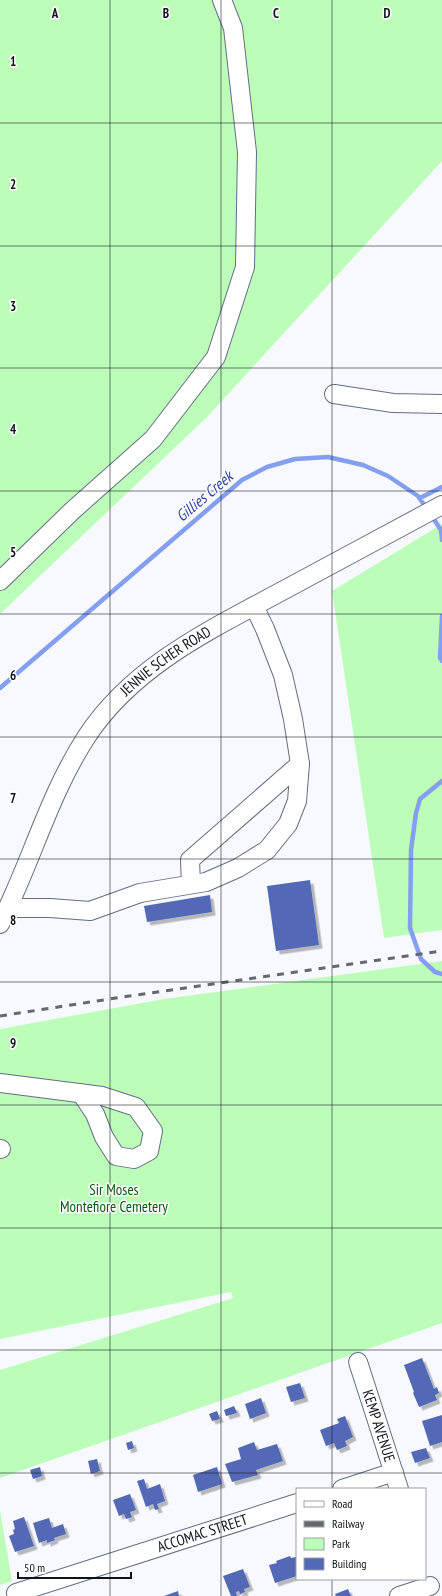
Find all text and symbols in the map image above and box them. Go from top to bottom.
text: A [51,5,59,22]
text: B [163,5,169,22]
text: C [273,5,279,22]
text: D [384,5,391,22]
text: 1 [10,53,16,70]
text: 2 [10,176,16,193]
text: 3 [10,298,16,315]
text: 4 [10,421,17,438]
water label: Gillies Creek [171,465,238,526]
text: 5 [10,544,16,561]
street label: JENNIE SCHER ROAD [115,622,214,700]
text: 6 [10,667,16,684]
text: 7 [10,790,16,807]
text: 8 [10,912,16,929]
text: 9 [10,1035,16,1052]
park label: Sir Moses Montefiore Cemetery [60,1180,168,1216]
street label: KEMP AVENUE [359,1387,400,1464]
legend [296,1488,426,1580]
text: Road [332,1496,352,1511]
street label: ACCOMAC STREET [155,1509,250,1556]
text: Railway [332,1516,365,1531]
text: Park [332,1536,350,1551]
scale bar [18,1554,131,1580]
text: Building [332,1556,367,1571]
text: 50 m [24,1560,45,1575]

